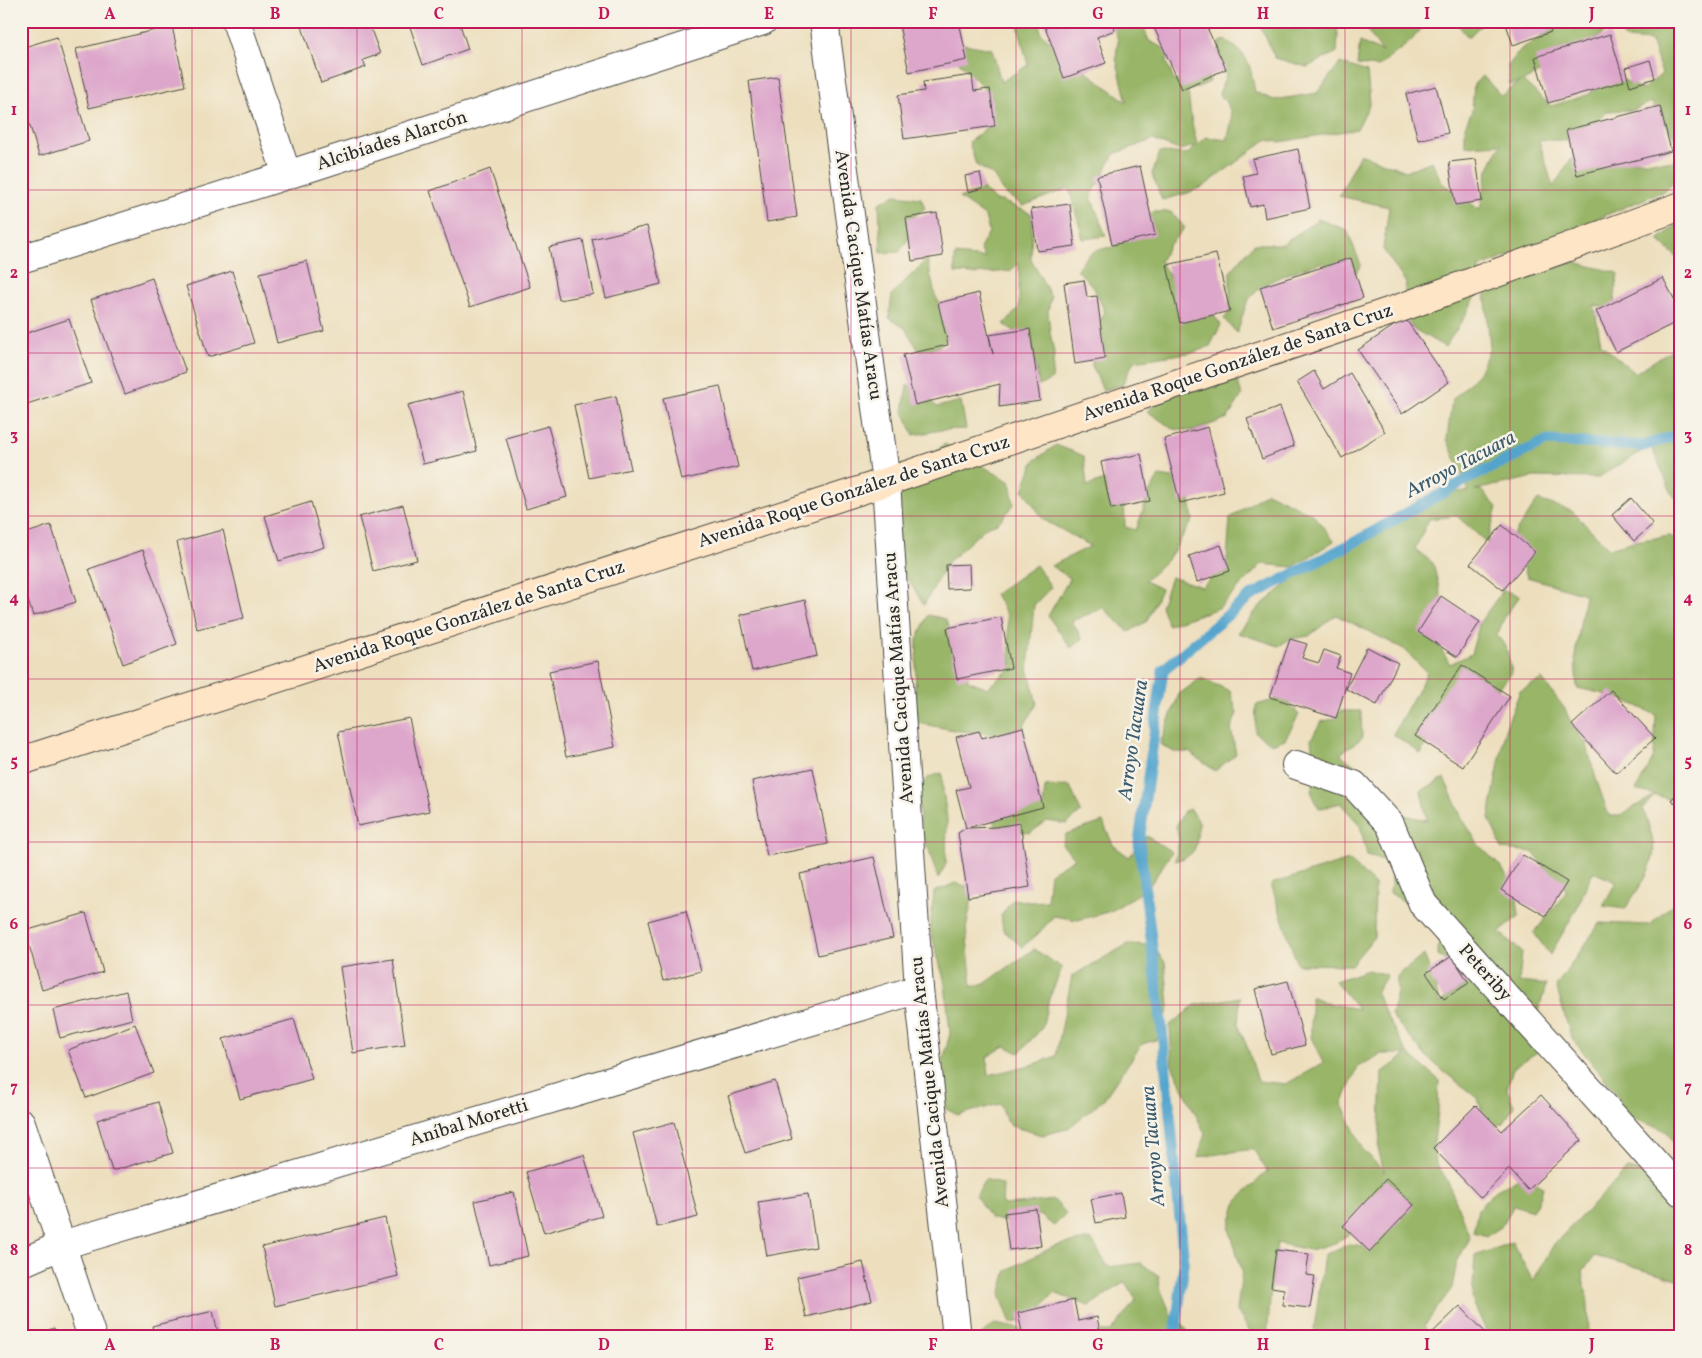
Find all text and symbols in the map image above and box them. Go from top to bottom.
text: A [104,4,116,26]
text: B [270,4,281,26]
text: C [434,4,444,26]
text: D [598,4,610,26]
text: E [764,4,774,26]
text: F [928,4,938,26]
text: G [1092,4,1104,26]
text: H [1257,4,1269,26]
text: I [1424,4,1430,26]
text: J [1588,4,1595,26]
text: 1 [11,100,17,122]
text: 1 [1685,100,1691,122]
street label: Alcibíades Alarcón [313,104,471,178]
street label: Avenida Cacique Matías Aracu [828,148,888,402]
text: 2 [10,263,18,285]
text: 2 [1684,263,1692,285]
street label: Avenida Roque González de Santa Cruz [1079,298,1397,428]
water label: Arroyo Tacuara [1400,424,1521,506]
text: 3 [10,425,18,447]
text: 3 [1684,425,1692,447]
street label: Avenida Roque González de Santa Cruz [695,429,1013,555]
street label: Avenida Cacique Matías Aracu [877,551,921,805]
street label: Avenida Roque González de Santa Cruz [310,554,628,680]
text: 4 [9,588,19,610]
text: 4 [1683,588,1693,610]
water label: Arroyo Tacuara [1112,678,1156,803]
text: 5 [10,751,18,773]
text: 5 [1684,751,1692,773]
text: 6 [10,914,19,936]
text: 6 [1684,914,1693,936]
street label: Peteriby [1452,939,1518,1007]
street label: Avenida Cacique Matías Aracu [904,955,956,1209]
text: 7 [10,1077,18,1099]
text: 7 [1684,1077,1692,1099]
water label: Arroyo Tacuara [1135,1084,1173,1209]
street label: Aníbal Moretti [406,1093,532,1153]
text: 8 [10,1240,18,1262]
text: 8 [1684,1240,1692,1262]
text: A [104,1335,116,1357]
text: B [270,1335,281,1357]
text: C [434,1335,444,1357]
text: D [598,1335,610,1357]
text: E [764,1335,774,1357]
text: F [928,1335,938,1357]
text: G [1092,1335,1104,1357]
text: H [1257,1335,1269,1357]
text: I [1424,1335,1430,1357]
text: J [1588,1335,1595,1357]

